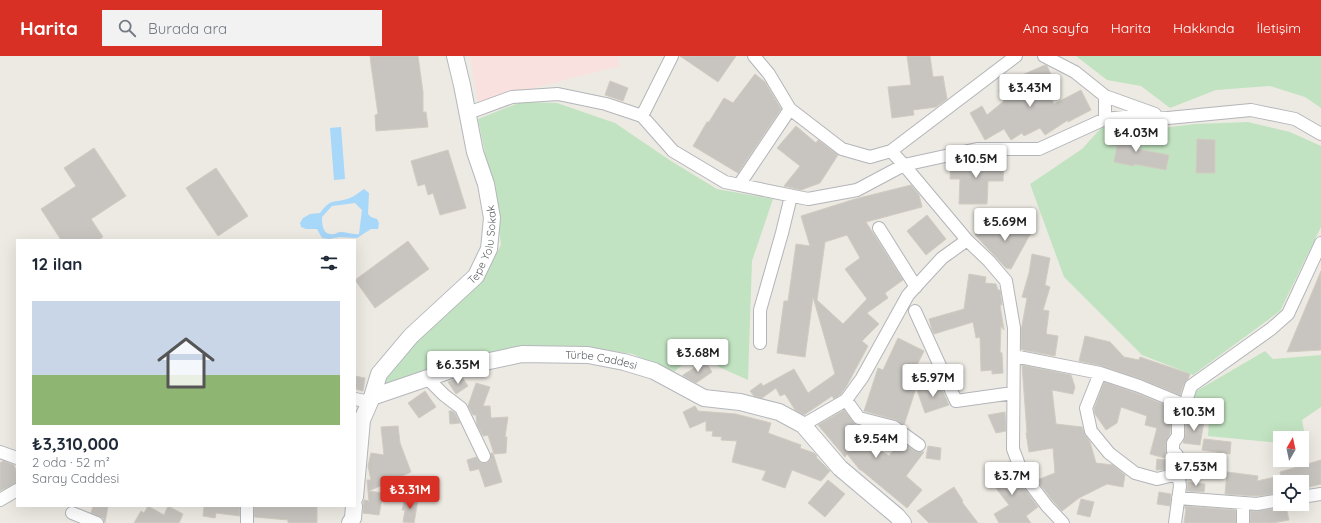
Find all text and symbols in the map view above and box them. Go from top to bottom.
search box [102,10,382,46]
text: Harita [20,16,78,40]
icon: search [116,17,138,39]
text: Burada ara [148,19,227,38]
text: Ana sayfa [1023,19,1089,37]
text: Harita [1111,19,1151,37]
text: Hakkında [1173,19,1234,37]
text: İletişim [1256,19,1301,37]
pin: ₺3.43M [997,74,1063,108]
text: ₺3.43M [1008,79,1052,95]
pin: ₺4.03M [1103,119,1169,153]
text: ₺4.03M [1114,124,1158,140]
pin: ₺10.5M [943,145,1009,179]
text: ₺10.5M [955,150,997,166]
street label: Tepe Yolu Sokak [465,204,499,287]
pin: ₺5.69M [972,208,1038,242]
text: ₺5.69M [983,213,1027,229]
icon: filters [318,252,340,274]
text: 12 ilan [32,253,82,274]
icon: home [150,327,222,399]
pin: ₺3.68M [665,339,731,373]
text: ₺3.68M [676,344,720,360]
street label: Türbe Caddesi [565,348,639,373]
pin: ₺6.35M [425,351,491,385]
text: ₺6.35M [436,356,480,372]
pin: ₺5.97M [900,364,966,398]
text: ₺5.97M [911,369,955,385]
pin: ₺10.3M [1161,398,1227,432]
text: ₺10.3M [1173,403,1215,419]
pin: ₺9.54M [843,425,909,459]
text: ₺9.54M [854,430,898,446]
north arrow [1273,431,1309,467]
map controls [1273,431,1309,511]
text: ₺3,310,000 [32,433,119,454]
pin: ₺7.53M [1163,453,1229,487]
text: 2 oda · 52 m² [32,454,110,470]
text: ₺7.53M [1175,458,1217,474]
pin: ₺3.7M [984,462,1040,496]
text: ₺3.7M [994,467,1030,483]
text: Saray Caddesi [32,470,119,486]
button: locate [1273,475,1309,511]
pin: ₺3.31M [377,476,443,510]
text: ₺3.31M [389,481,431,497]

